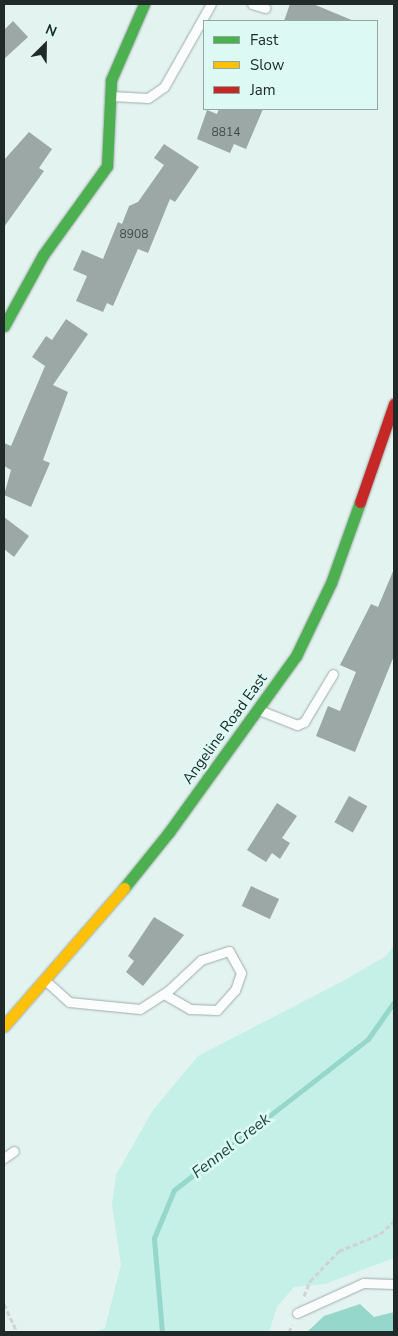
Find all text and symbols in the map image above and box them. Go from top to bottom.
north arrow [20,20,70,70]
text: N [43,20,60,42]
legend [203,20,378,110]
text: Fast [250,30,278,50]
text: Slow [250,55,284,75]
text: Jam [250,80,276,100]
house number: 8814 [212,126,240,140]
house number: 8908 [120,228,148,242]
street label: Angeline Road East [179,670,271,788]
water label: Fennel Creek [188,1110,274,1182]

